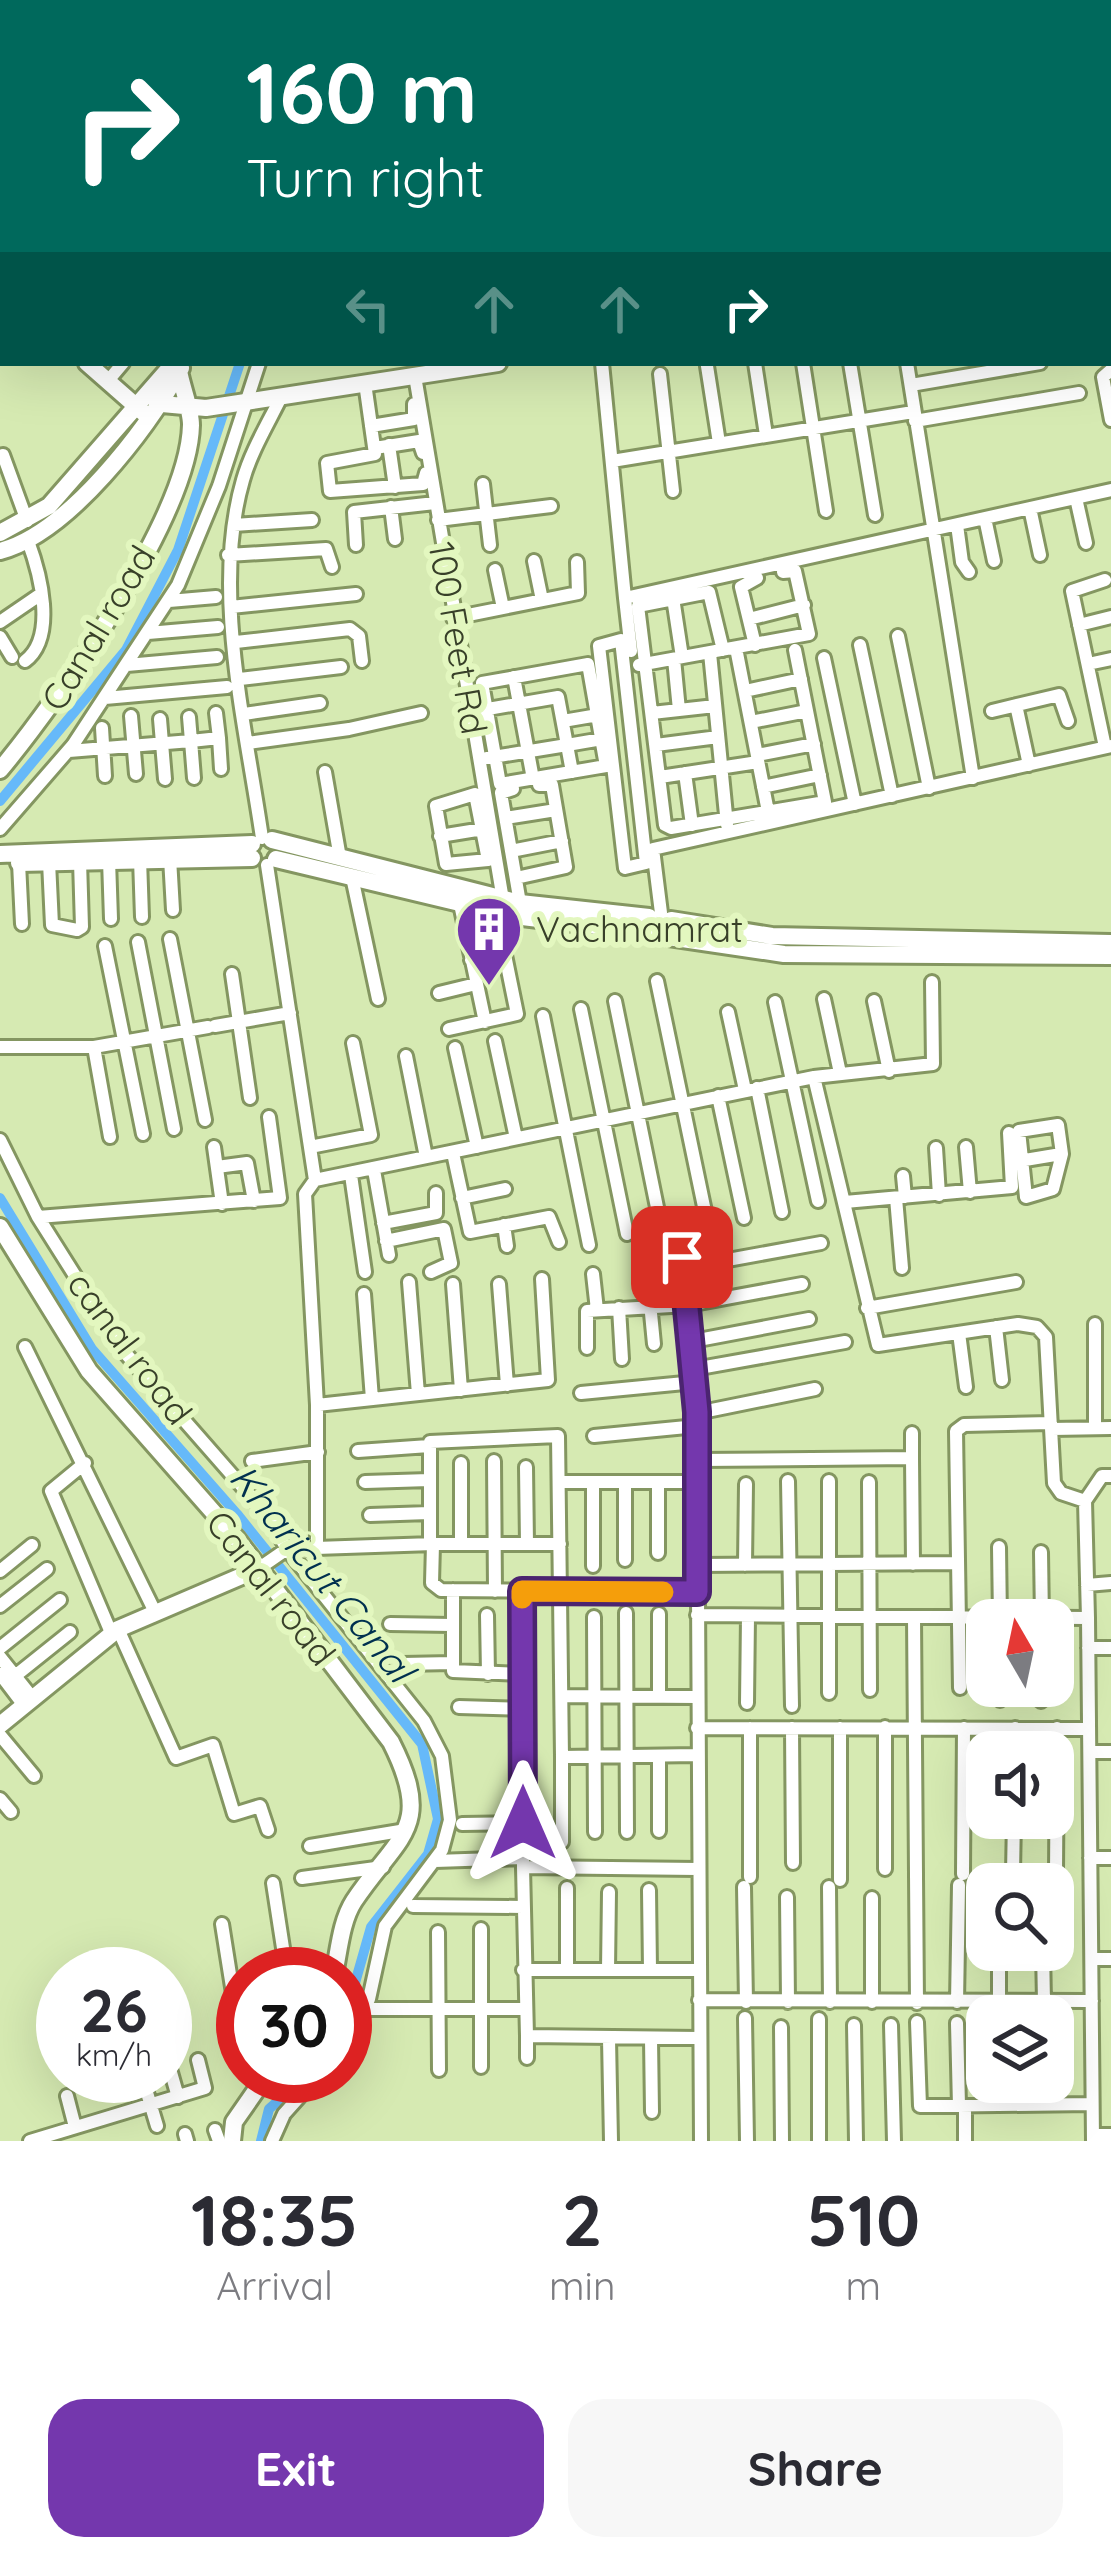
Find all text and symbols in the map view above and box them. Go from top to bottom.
text: 160 m [246,39,478,144]
icon: right [48,48,204,204]
text: Turn right [246,143,485,211]
icon: left [335,276,401,342]
icon: ahead [461,276,527,342]
icon: ahead [587,276,653,342]
icon: right [713,276,779,342]
street label: Canal road [31,537,164,718]
street label: 100 Feet Rd [419,538,498,737]
building icon: Vachnamrat [454,894,524,988]
place label: Vachnamrat [536,906,743,951]
pin [631,1206,733,1308]
icon: arrive [649,1224,715,1290]
street label: canal road [58,1262,202,1433]
water label: Kharicut Canal [220,1454,428,1695]
street label: Canal road [197,1501,346,1674]
north arrow [966,1599,1074,1707]
map controls [966,1599,1074,2103]
button: sound [966,1731,1074,1839]
position arrow [460,1760,586,1886]
button: search [966,1863,1074,1971]
speed limit sign: 30 [216,1947,372,2103]
text: 26 [80,1972,148,2047]
button: layers [966,1995,1074,2103]
text: km/h [76,2036,152,2074]
text: 18:35 [191,2174,358,2264]
text: 2 [562,2174,603,2264]
text: 510 [806,2174,920,2264]
text: Arrival [216,2261,333,2310]
text: min [549,2261,616,2310]
text: m [845,2261,881,2310]
button: Exit [48,2399,544,2537]
button: Share [568,2399,1063,2537]

